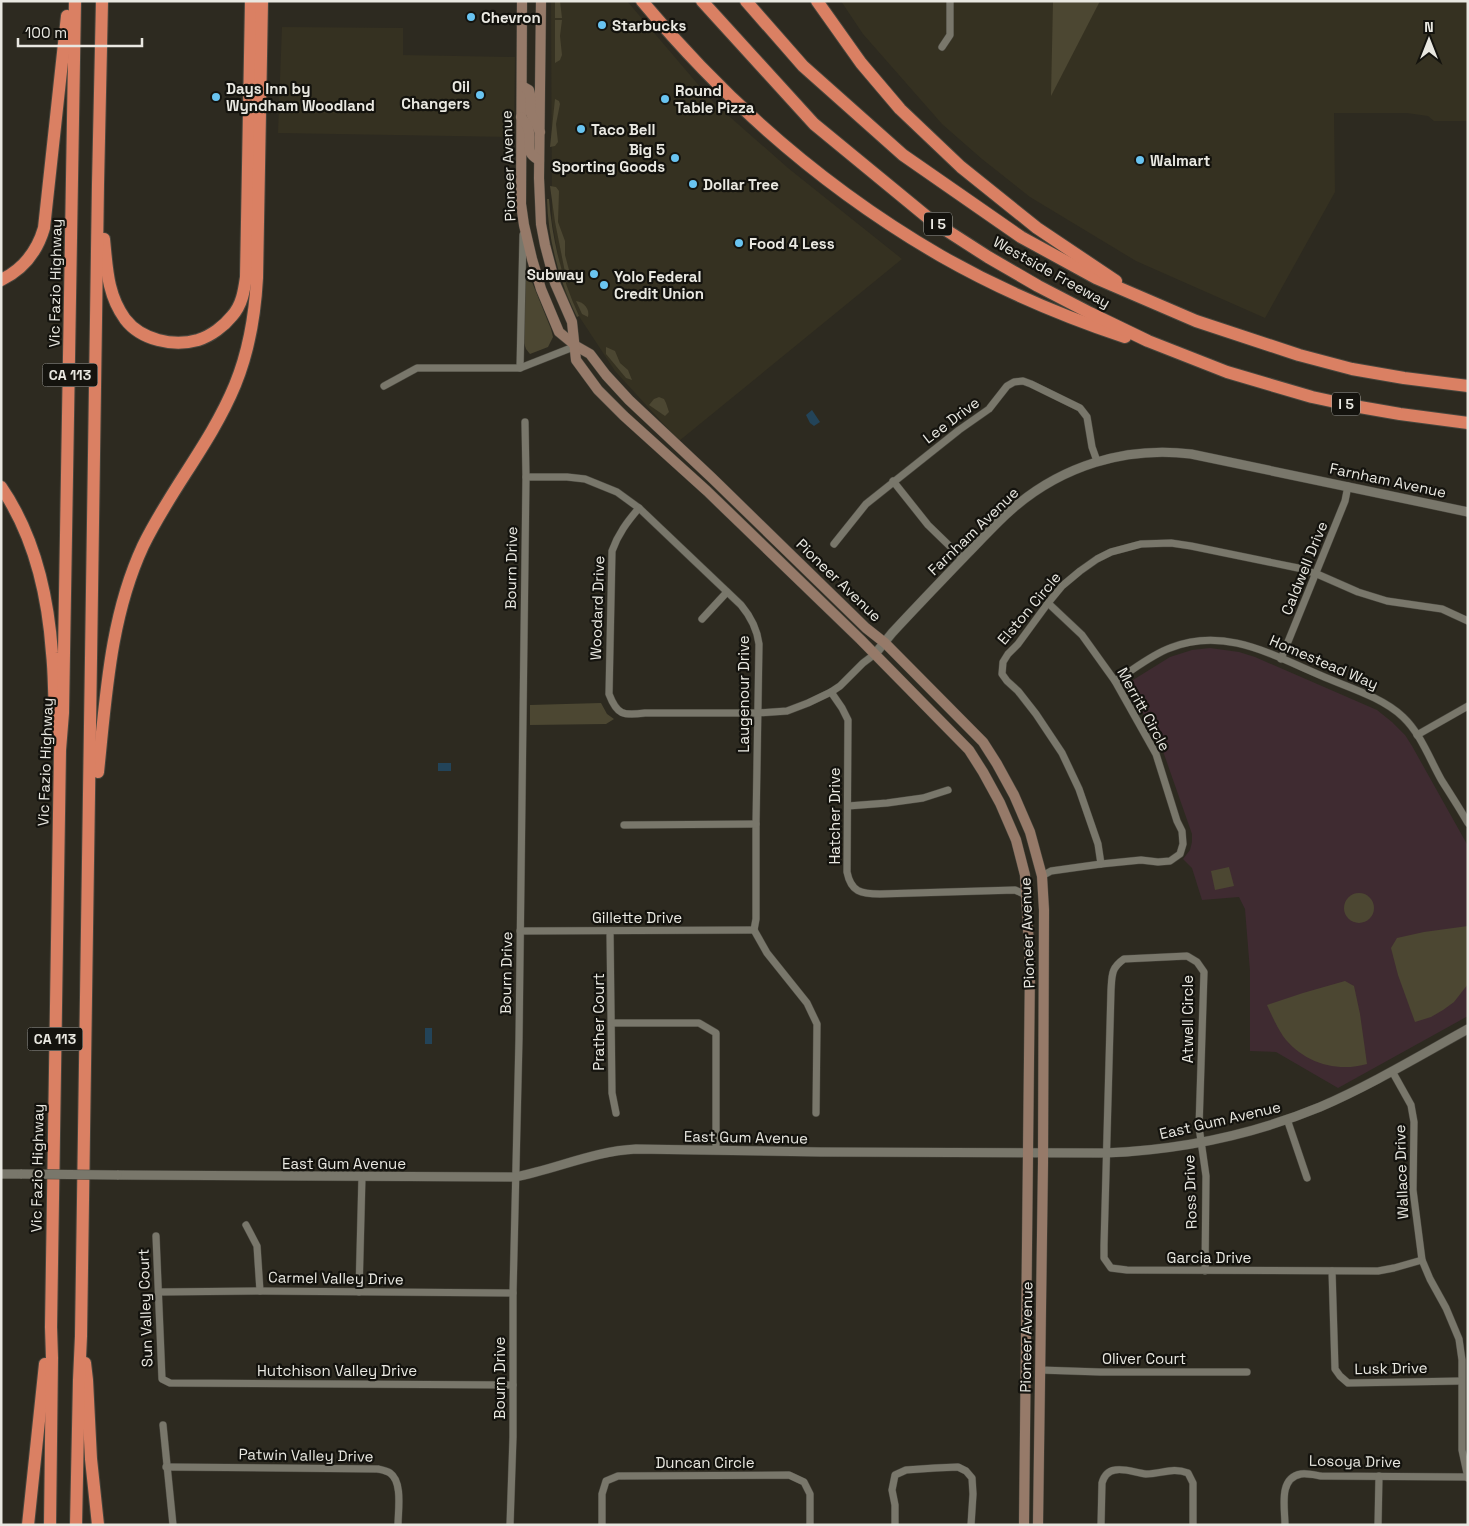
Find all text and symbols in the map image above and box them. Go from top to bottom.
place label: Chevron [481,8,541,27]
marker: Chevron [465,11,477,23]
scale bar [18,15,141,47]
north arrow [1404,15,1454,65]
place label: Starbucks [612,16,686,35]
text: N [1424,18,1434,36]
marker: Starbucks [596,19,608,31]
text: 100 m [25,23,67,42]
place label: Oil Changers [401,77,470,113]
place label: Days Inn by Wyndham Woodland [226,79,375,115]
place label: Round Table Pizza [675,81,755,117]
marker: Oil Changers [474,89,486,101]
marker: Days Inn by Wyndham Woodland [210,91,222,103]
marker: Round Table Pizza [659,93,671,105]
street label: Pioneer Avenue [497,110,519,222]
place label: Taco Bell [591,120,655,139]
marker: Taco Bell [575,123,587,135]
place label: Big 5 Sporting Goods [552,140,665,176]
place label: Walmart [1150,151,1210,170]
marker: Big 5 Sporting Goods [669,152,681,164]
marker: Walmart [1134,154,1146,166]
place label: Dollar Tree [703,175,779,194]
marker: Dollar Tree [687,178,699,190]
road number: I 5 [924,212,952,235]
street label: Vic Fazio Highway [44,218,66,348]
street label: Westside Freeway [990,232,1114,312]
place label: Food 4 Less [749,234,835,253]
marker: Food 4 Less [733,237,745,249]
place label: Subway [527,265,584,284]
place label: Yolo Federal Credit Union [614,267,704,303]
marker: Subway [588,268,600,280]
marker: Yolo Federal Credit Union [598,279,610,291]
road number: CA 113 [42,364,98,386]
road number: I 5 [1332,392,1360,416]
street label: Lee Drive [919,393,983,447]
street label: Farnham Avenue [1328,458,1448,502]
street label: Farnham Avenue [924,483,1022,579]
street label: Caldwell Drive [1277,518,1331,618]
street label: Bourn Drive [501,526,521,610]
street label: Pioneer Avenue [792,535,886,626]
street label: Woodard Drive [586,555,608,661]
street label: Elston Circle [993,568,1065,648]
street label: Homestead Way [1267,630,1381,694]
street label: Laugenour Drive [734,635,753,753]
street label: Merritt Circle [1113,664,1175,754]
street label: Vic Fazio Highway [33,697,57,827]
street label: Hatcher Drive [825,767,844,865]
street label: Pioneer Avenue [1016,877,1038,989]
street label: Gillette Drive [592,908,682,927]
street label: Bourn Drive [496,931,516,1015]
street label: Prather Court [589,973,608,1071]
street label: Atwell Circle [1178,975,1197,1063]
road number: CA 113 [28,1028,82,1050]
street label: East Gum Avenue [1157,1097,1283,1143]
street label: Vic Fazio Highway [26,1103,48,1233]
street label: Wallace Drive [1390,1124,1412,1220]
street label: East Gum Avenue [684,1126,808,1148]
street label: East Gum Avenue [282,1154,406,1173]
street label: Ross Drive [1179,1154,1201,1229]
street label: Sun Valley Court [133,1248,157,1368]
street label: Garcia Drive [1167,1248,1252,1267]
street label: Carmel Valley Drive [268,1267,404,1289]
street label: Pioneer Avenue [1016,1281,1036,1393]
street label: Bourn Drive [490,1336,509,1420]
street label: Oliver Court [1102,1349,1186,1368]
street label: Lusk Drive [1354,1358,1428,1378]
street label: Hutchison Valley Drive [257,1361,417,1380]
street label: Patwin Valley Drive [238,1444,374,1466]
street label: Losoya Drive [1309,1451,1401,1471]
street label: Duncan Circle [655,1453,755,1472]

